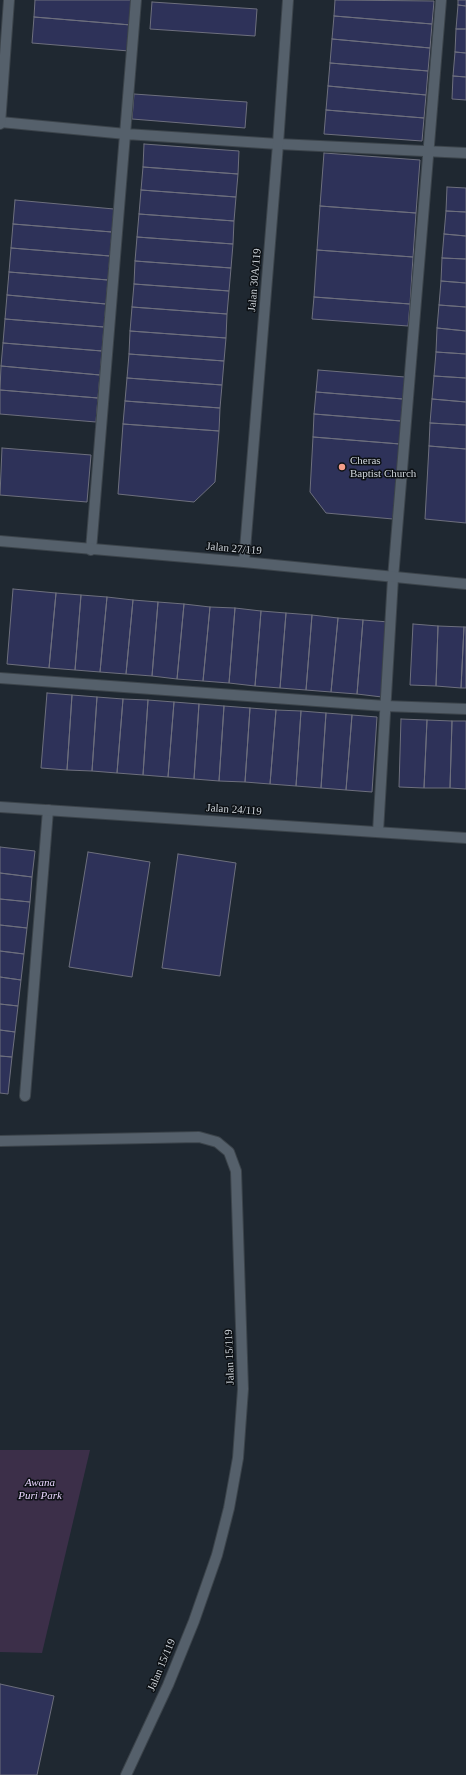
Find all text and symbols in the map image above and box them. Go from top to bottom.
street label: Jalan 30A/119 [246,248,264,312]
place label: Cheras Baptist Church [350,454,416,480]
marker: Cheras Baptist Church [337,462,347,472]
street label: Jalan 27/119 [206,540,262,558]
street label: Jalan 24/119 [206,801,262,819]
street label: Jalan 15/119 [222,1329,238,1385]
park label: Awana Puri Park [18,1476,62,1502]
street label: Jalan 15/119 [145,1637,179,1693]

